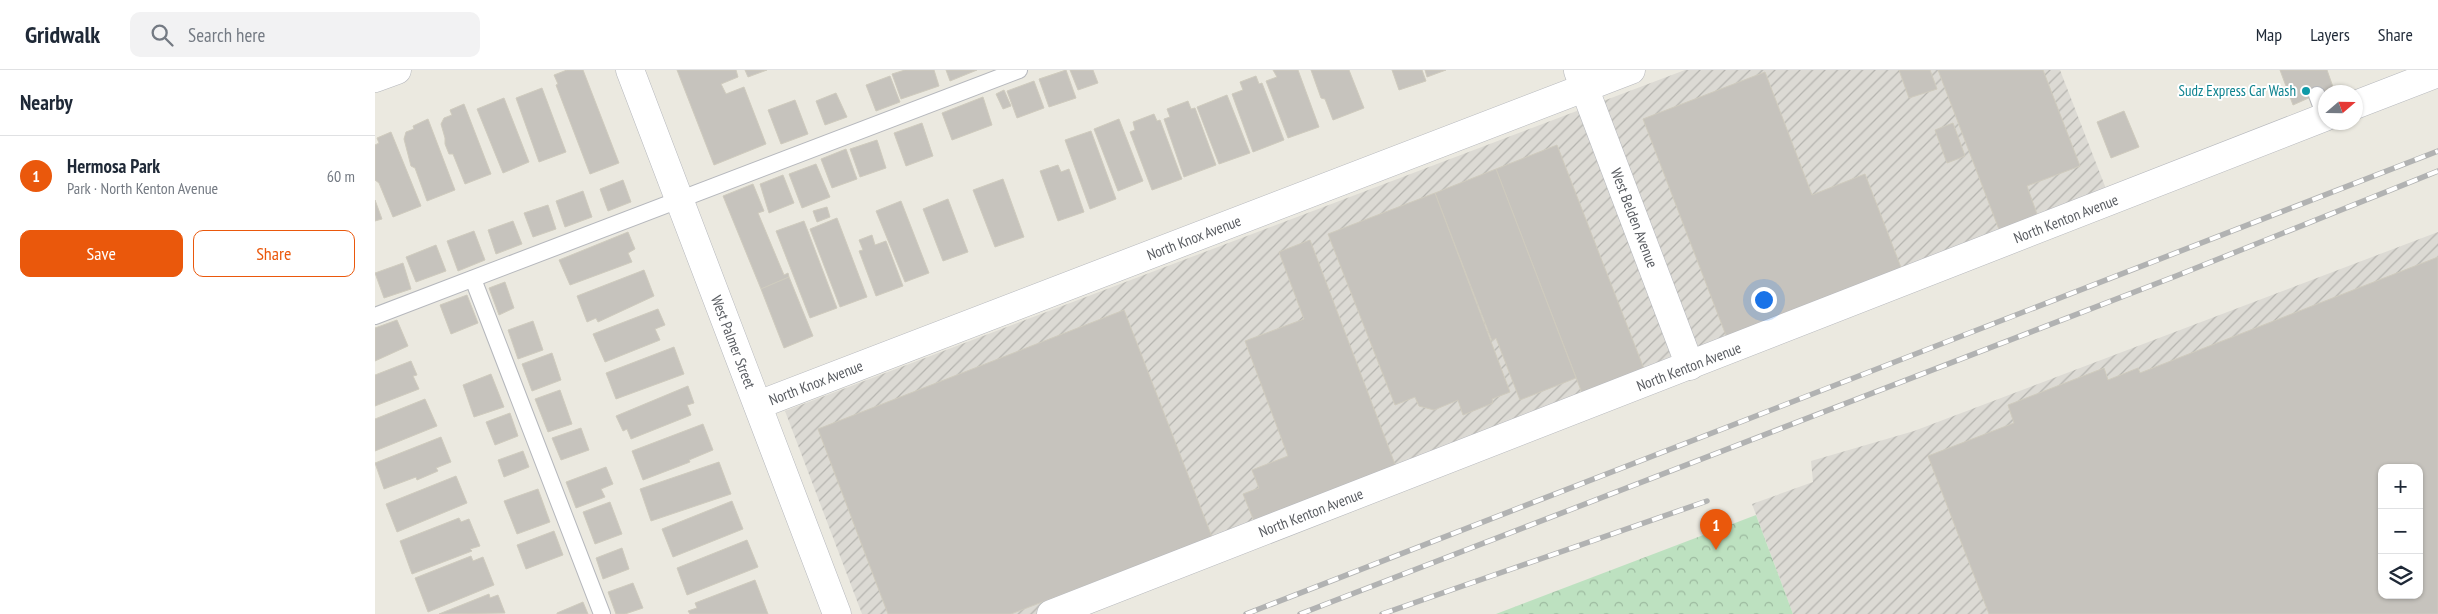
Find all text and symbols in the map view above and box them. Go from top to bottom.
search box [130,12,480,57]
text: Gridwalk [25,19,100,50]
icon: search [148,21,176,49]
text: Search here [188,23,265,47]
text: Map [2256,23,2282,46]
text: Layers [2310,23,2350,46]
text: Share [2378,23,2413,46]
place label: Sudz Express Car Wash [2179,81,2296,100]
marker: Sudz Express Car Wash [2300,85,2312,97]
north arrow [2318,85,2363,130]
text: Nearby [20,89,73,116]
text: Hermosa Park [67,154,160,178]
street label: West Belden Avenue [1607,165,1662,270]
text: 1 [32,166,40,186]
text: 60 m [327,166,355,186]
text: Park · North Kenton Avenue [67,178,218,198]
street label: North Kenton Avenue [2011,190,2121,247]
street label: North Knox Avenue [1144,211,1244,264]
button: Save [20,230,183,277]
button: Share [193,230,355,277]
your location [1751,287,1777,313]
street label: West Palmer Street [707,293,760,391]
street label: North Kenton Avenue [1634,338,1744,395]
street label: North Knox Avenue [766,356,866,409]
map controls [2378,464,2423,599]
button: + [2378,464,2423,509]
street label: North Kenton Avenue [1256,484,1366,541]
pin: 1 [1700,509,1732,550]
button: − [2378,509,2423,554]
button: layers [2378,554,2423,599]

